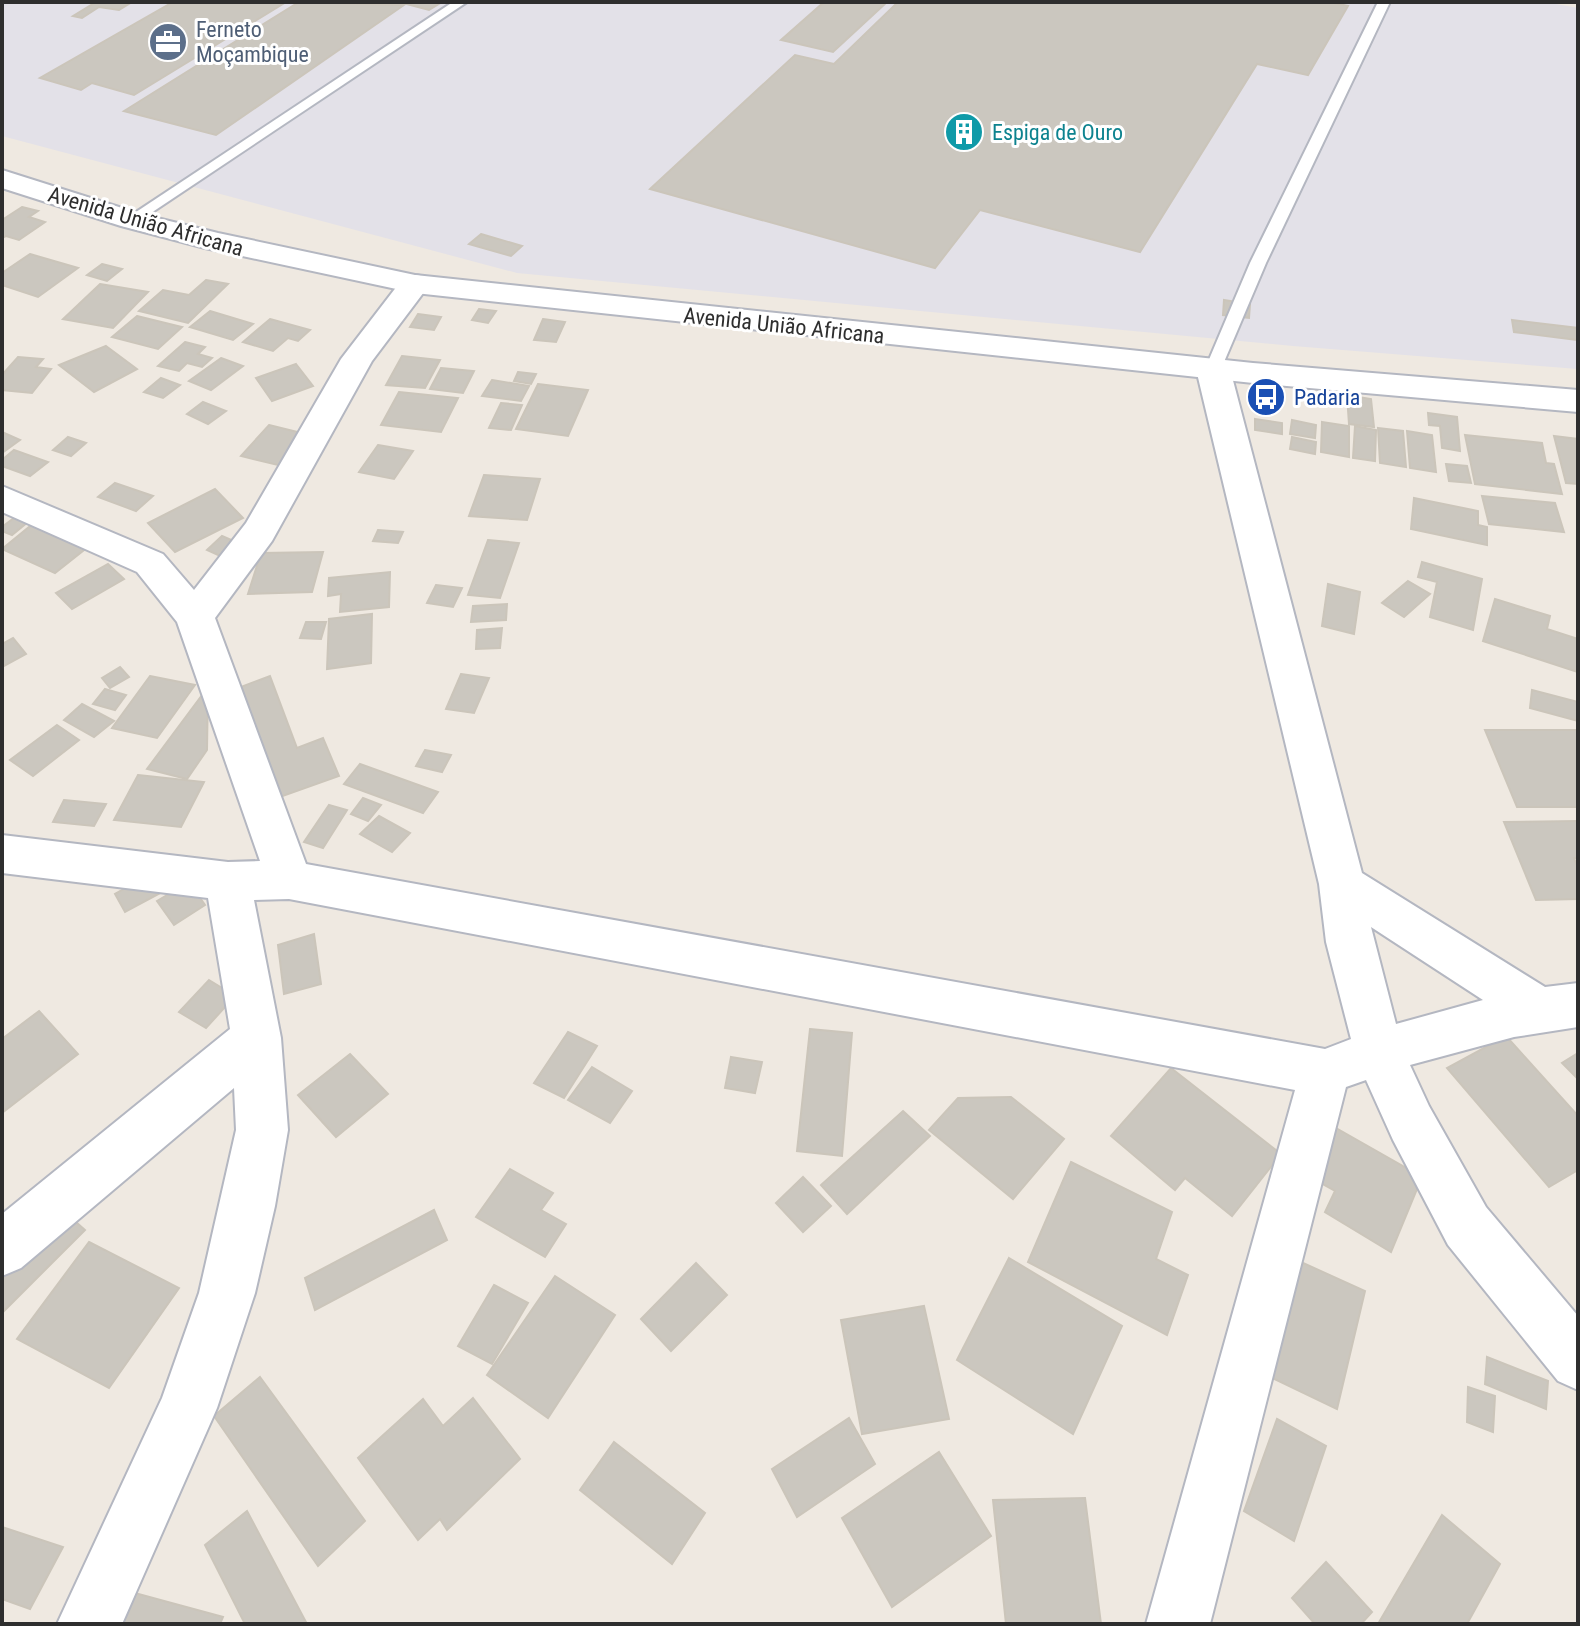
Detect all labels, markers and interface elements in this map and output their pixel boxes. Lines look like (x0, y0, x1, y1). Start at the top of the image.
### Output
place label: Ferneto Moçambique (196, 17, 309, 67)
office icon: Ferneto Moçambique (147, 21, 189, 63)
building icon: Espiga de Ouro (943, 111, 985, 153)
place label: Espiga de Ouro (992, 120, 1123, 145)
street label: Avenida União Africana (45, 182, 246, 261)
street label: Avenida União Africana (682, 303, 886, 348)
bus stop icon: Padaria (1245, 376, 1287, 418)
place label: Padaria (1294, 385, 1360, 410)

